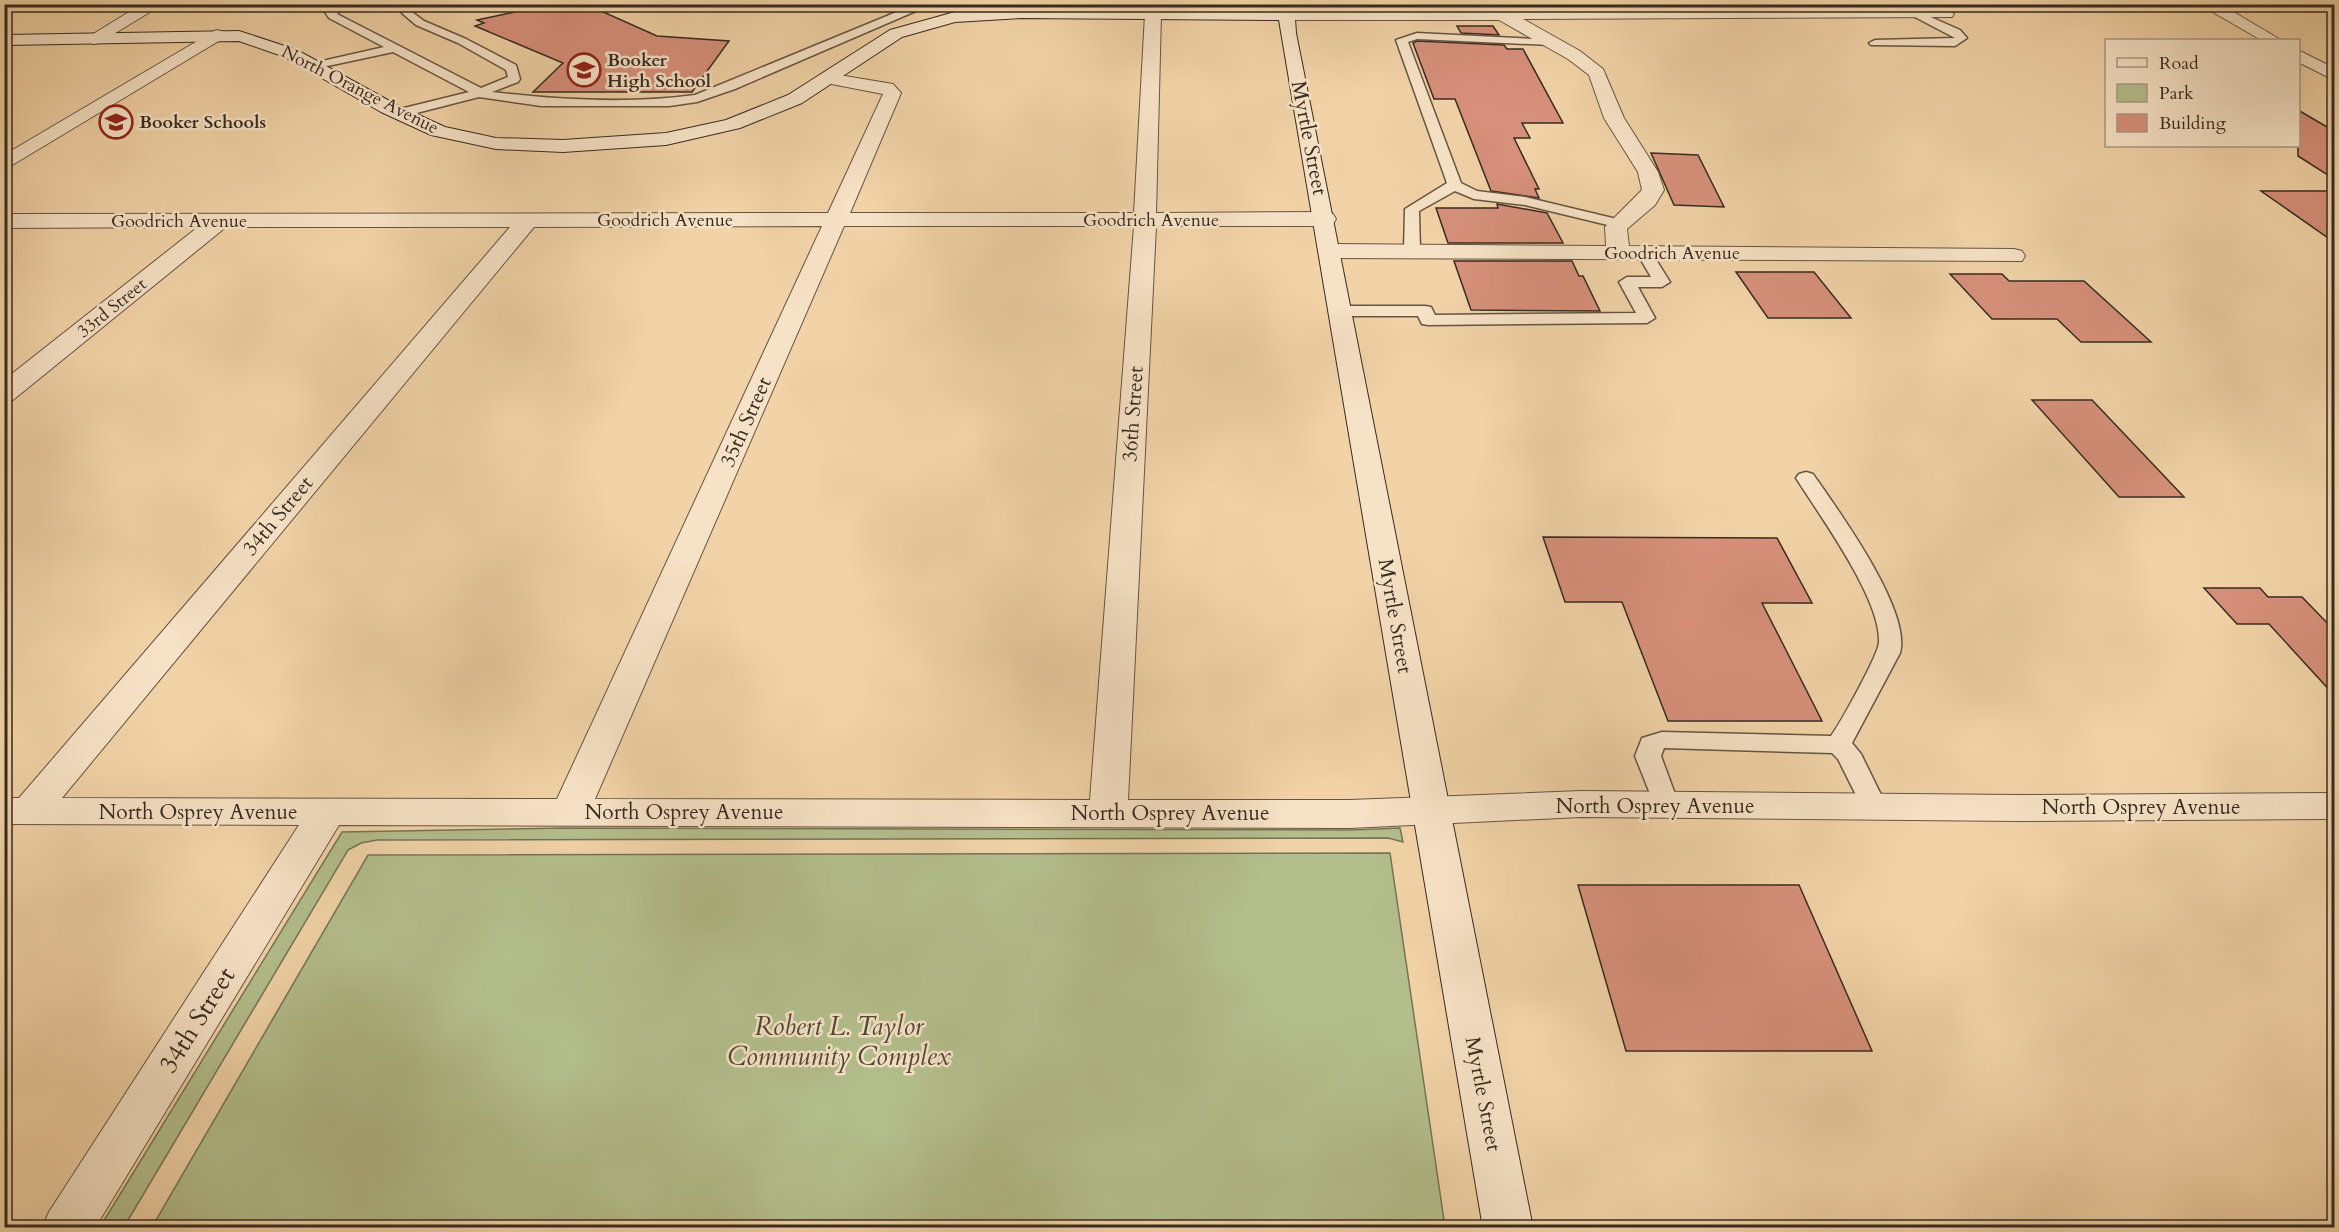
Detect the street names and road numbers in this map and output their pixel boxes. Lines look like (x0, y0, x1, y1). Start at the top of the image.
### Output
street label: North Orange Avenue (277, 39, 443, 141)
street label: Myrtle Street (1284, 78, 1334, 198)
street label: Goodrich Avenue (597, 208, 733, 233)
street label: Goodrich Avenue (1083, 208, 1219, 233)
street label: Goodrich Avenue (111, 209, 247, 234)
street label: Goodrich Avenue (1604, 241, 1740, 266)
street label: 33rd Street (72, 272, 152, 344)
street label: 36th Street (1115, 365, 1151, 463)
street label: 35th Street (713, 372, 779, 472)
street label: 34th Street (236, 470, 320, 562)
street label: Myrtle Street (1371, 556, 1419, 676)
street label: North Osprey Avenue (1555, 792, 1755, 821)
street label: North Osprey Avenue (2041, 793, 2241, 822)
street label: North Osprey Avenue (98, 798, 298, 827)
street label: North Osprey Avenue (584, 798, 784, 827)
street label: North Osprey Avenue (1070, 799, 1270, 828)
street label: 34th Street (151, 960, 243, 1080)
street label: Myrtle Street (1458, 1034, 1508, 1154)

